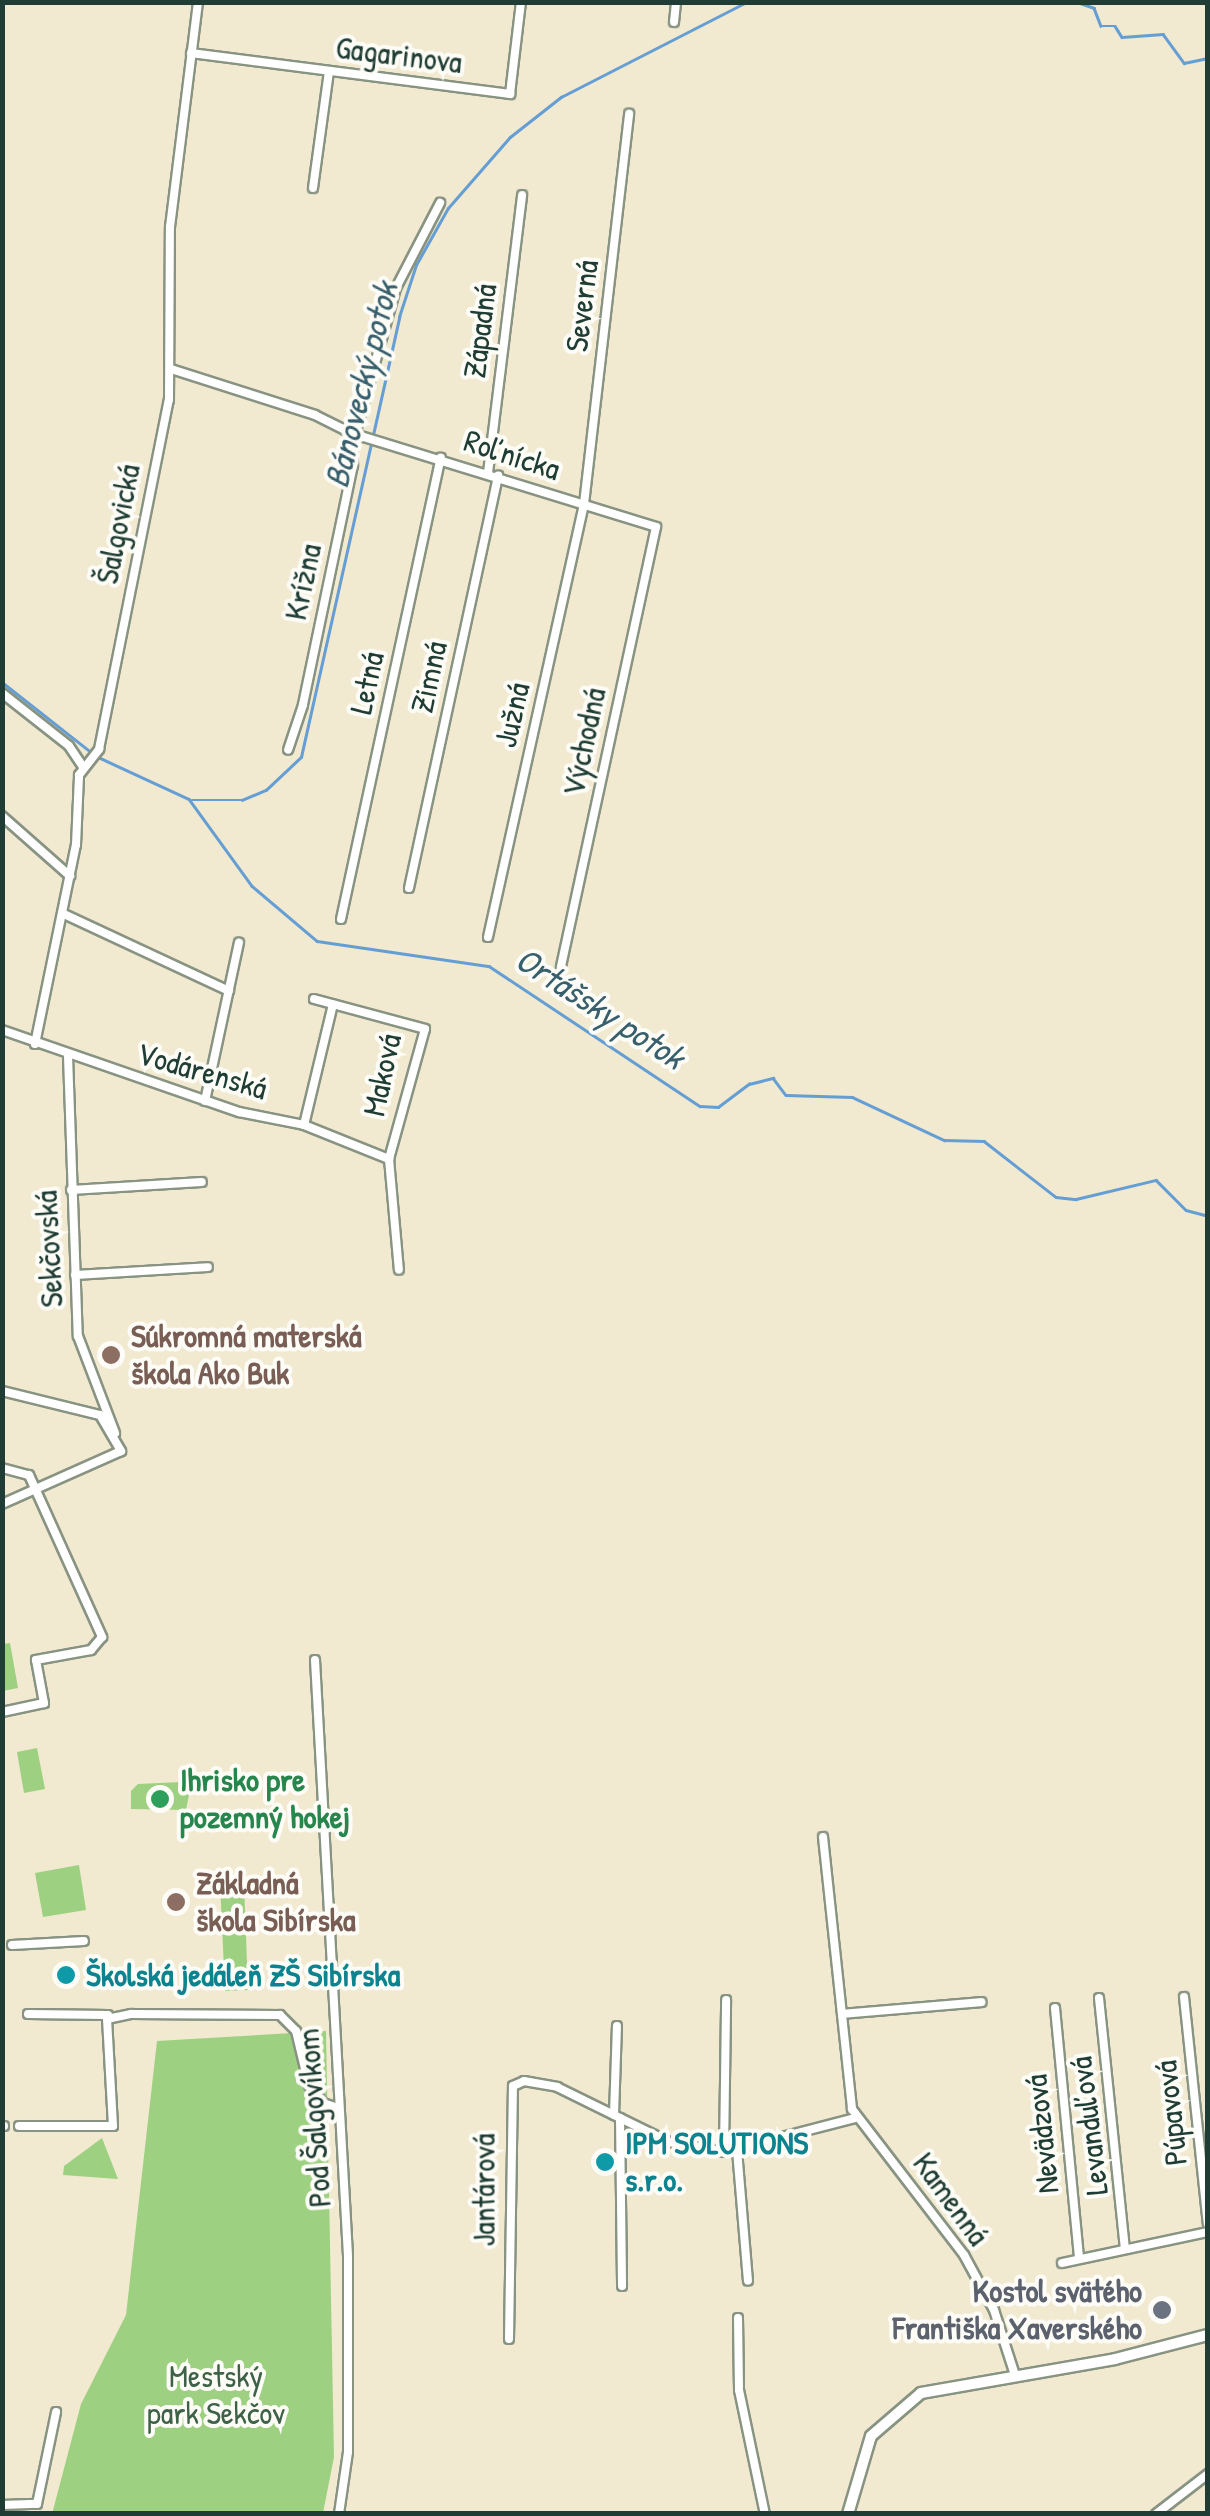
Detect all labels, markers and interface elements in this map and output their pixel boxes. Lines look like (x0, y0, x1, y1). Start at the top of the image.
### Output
street label: Gagarinova (334, 28, 464, 82)
street label: Severná (557, 258, 607, 354)
water label: Bánovecký potok (315, 278, 407, 492)
street label: Západná (455, 282, 505, 380)
street label: Roľnícka (459, 422, 565, 488)
street label: Šalgovická (88, 461, 148, 587)
street label: Krížna (276, 540, 330, 624)
street label: Zimná (403, 638, 455, 716)
street label: Letná (342, 648, 392, 718)
street label: Južná (486, 679, 538, 751)
street label: Východná (554, 684, 614, 800)
water label: Ortášsky potok (508, 938, 692, 1078)
street label: Maková (355, 1030, 409, 1120)
street label: Vodárenská (133, 1034, 271, 1108)
street label: Sekčovská (27, 1190, 71, 1308)
place label: Súkromná materská škola Ako Buk (131, 1318, 362, 1393)
marker: Súkromná materská škola Ako Buk (100, 1344, 122, 1366)
place label: Ihrisko pre pozemný hokej (180, 1762, 350, 1837)
marker: Ihrisko pre pozemný hokej (149, 1788, 171, 1810)
place label: Základná škola Sibírska (196, 1865, 356, 1940)
marker: Základná škola Sibírska (165, 1891, 187, 1913)
place label: Školská jedáleň ZŠ Sibírska (86, 1956, 400, 1994)
marker: Školská jedáleň ZŠ Sibírska (55, 1964, 77, 1986)
street label: Pod Šalgovíkom (289, 2027, 339, 2209)
street label: Levanduľová (1061, 2055, 1117, 2197)
street label: Púpavová (1146, 2059, 1196, 2167)
street label: Nevädzová (1017, 2073, 1067, 2195)
place label: IPM SOLUTIONS s.r.o. (625, 2125, 808, 2200)
street label: Jantárová (465, 2134, 503, 2246)
street label: Kamenná (905, 2145, 997, 2253)
marker: IPM SOLUTIONS s.r.o. (594, 2151, 616, 2173)
place label: Kostol svätého Františka Xaverského (893, 2273, 1142, 2348)
marker: Kostol svätého Františka Xaverského (1151, 2299, 1173, 2321)
park label: Mestský park Sekčov (147, 2358, 285, 2433)

